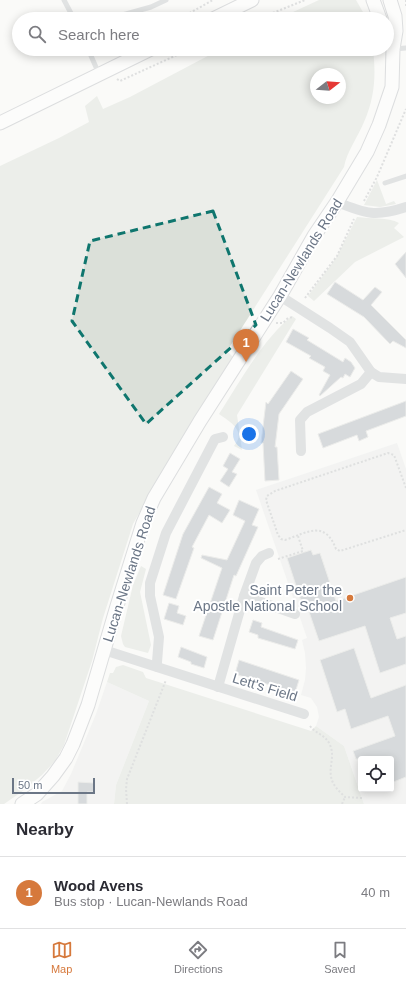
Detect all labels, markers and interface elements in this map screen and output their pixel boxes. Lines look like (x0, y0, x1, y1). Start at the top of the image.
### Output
search box (12, 12, 394, 56)
icon: search (26, 23, 48, 45)
text: Search here (58, 26, 140, 43)
north arrow (310, 68, 346, 104)
street label: Lucan-Newlands Road (257, 196, 345, 324)
pin: 1 (233, 329, 259, 362)
your location (239, 424, 259, 444)
street label: Lucan-Newlands Road (100, 504, 158, 644)
place label: Saint Peter the Apostle National School (193, 582, 342, 614)
marker: Saint Peter the Apostle National School (345, 593, 355, 603)
street label: Lett's Field (230, 670, 300, 704)
map controls (358, 756, 394, 792)
button: locate (358, 756, 394, 792)
scale bar (12, 776, 95, 795)
text: 50 m (18, 779, 42, 791)
text: Nearby (16, 820, 74, 839)
text: Wood Avens (54, 877, 143, 894)
text: 1 (25, 885, 33, 900)
text: 40 m (361, 885, 390, 900)
text: Bus stop · Lucan-Newlands Road (54, 894, 248, 909)
tab: Map (51, 939, 73, 975)
tab: Directions (174, 939, 223, 975)
tab: Saved (324, 939, 355, 975)

